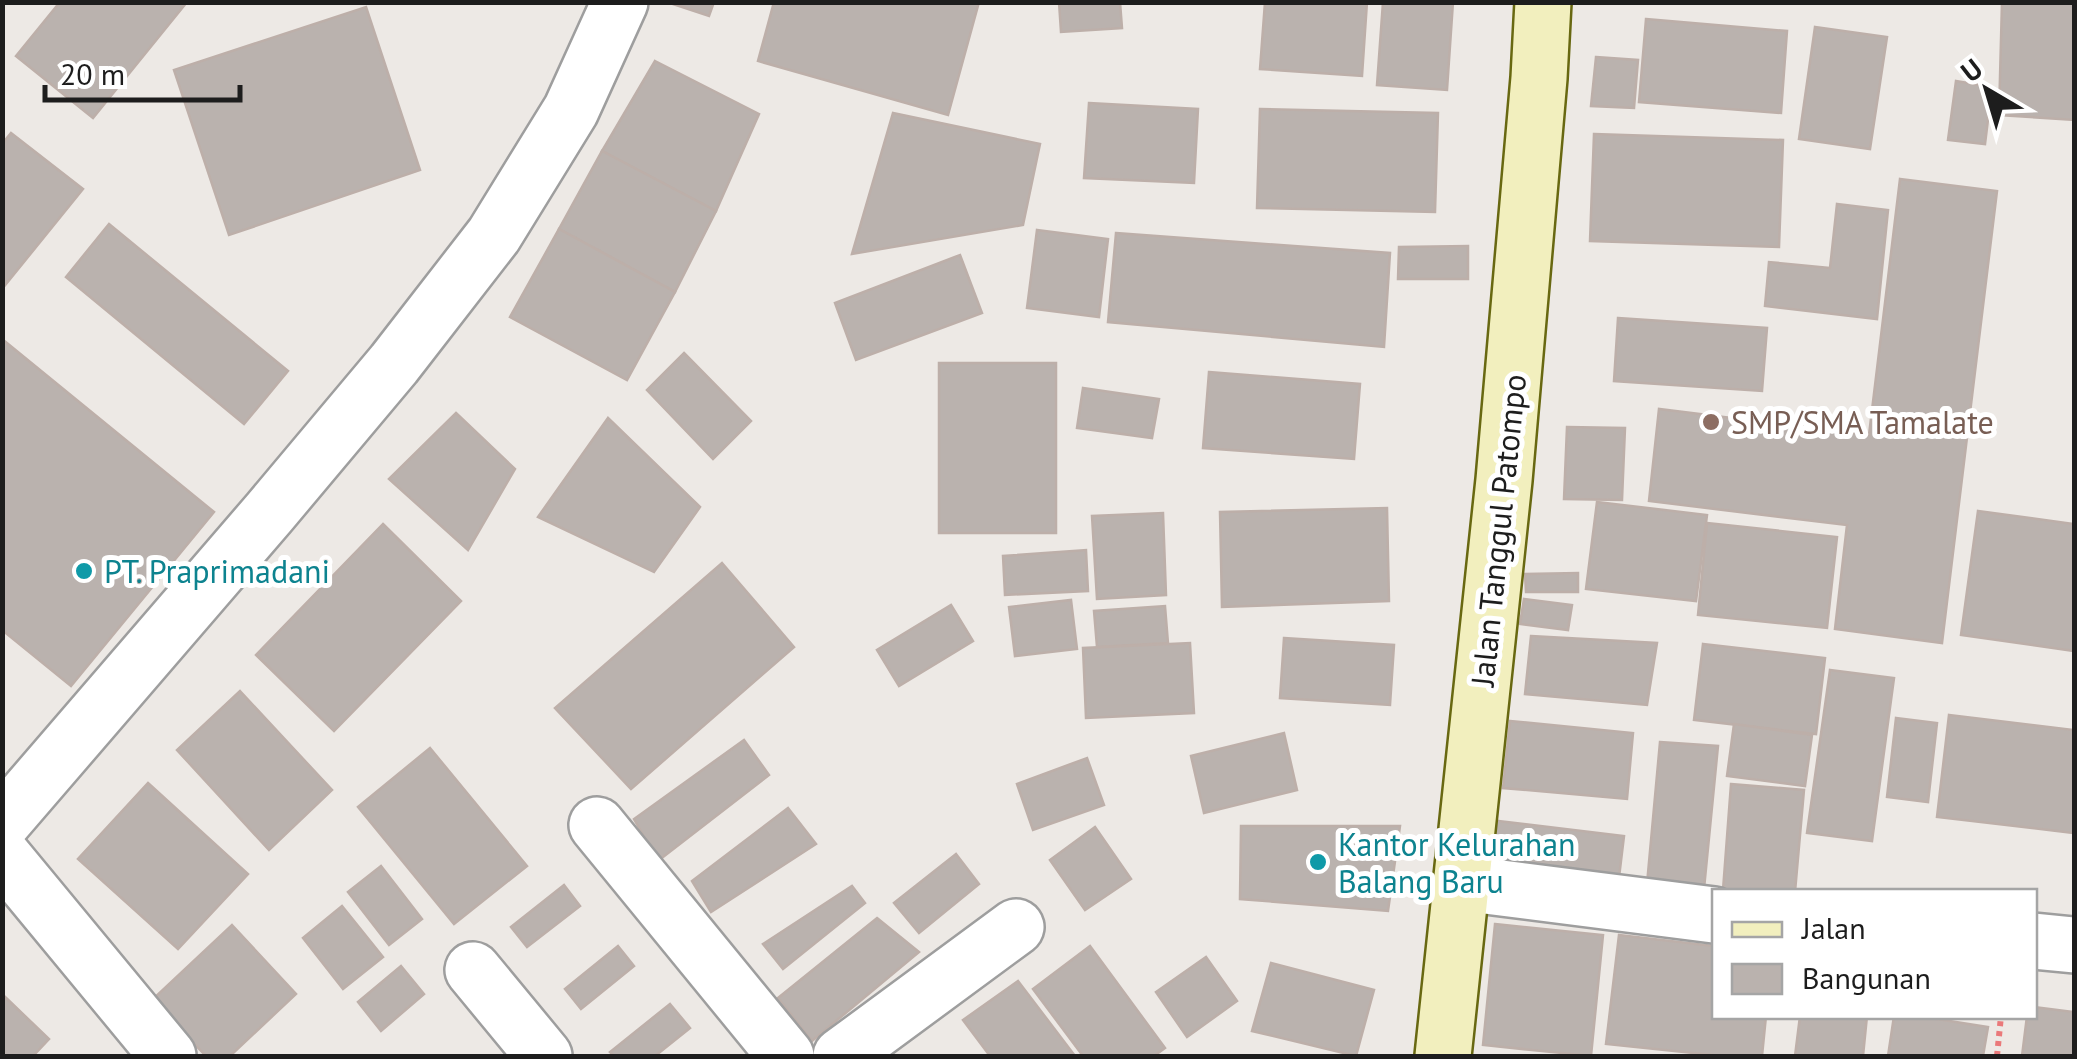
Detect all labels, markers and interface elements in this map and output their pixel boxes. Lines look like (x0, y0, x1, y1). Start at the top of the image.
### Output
scale bar (45, 40, 240, 102)
north arrow (1937, 40, 2037, 140)
text: U (1953, 50, 1990, 90)
text: 20 m (60, 54, 125, 93)
street label: Jalan Tanggul Patompo (1461, 372, 1535, 690)
place label: SMP/SMA Tamalate (1731, 401, 1994, 443)
marker: SMP/SMA Tamalate (1700, 411, 1722, 433)
place label: PT. Praprimadani (104, 550, 330, 592)
marker: PT. Praprimadani (73, 560, 95, 582)
place label: Kantor Kelurahan Balang Baru (1338, 823, 1576, 902)
marker: Kantor Kelurahan Balang Baru (1307, 851, 1329, 873)
legend (1712, 889, 2037, 1019)
text: Jalan (1800, 908, 1866, 947)
text: Bangunan (1802, 958, 1931, 997)

